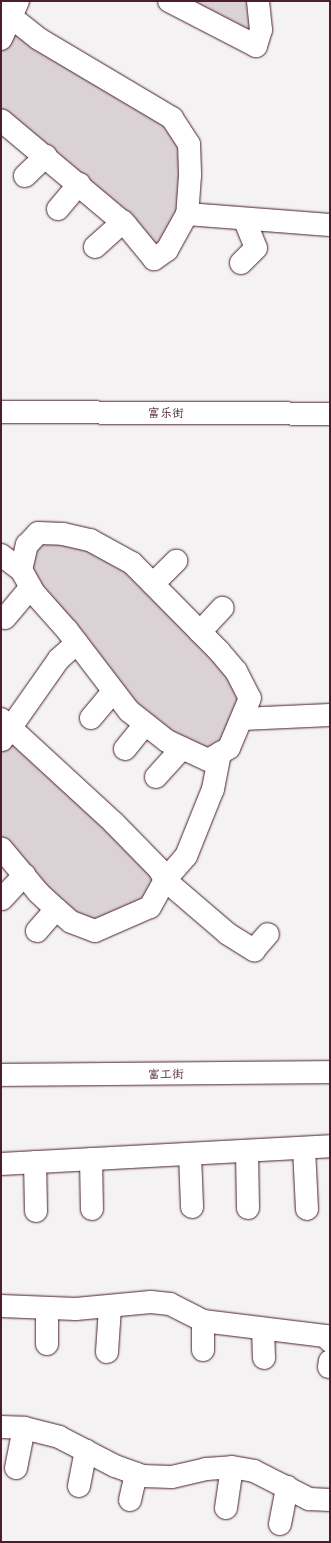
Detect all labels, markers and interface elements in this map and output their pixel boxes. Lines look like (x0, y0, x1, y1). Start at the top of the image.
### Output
street label: 富乐街 (148, 406, 184, 420)
street label: 富工街 (148, 1066, 184, 1082)

